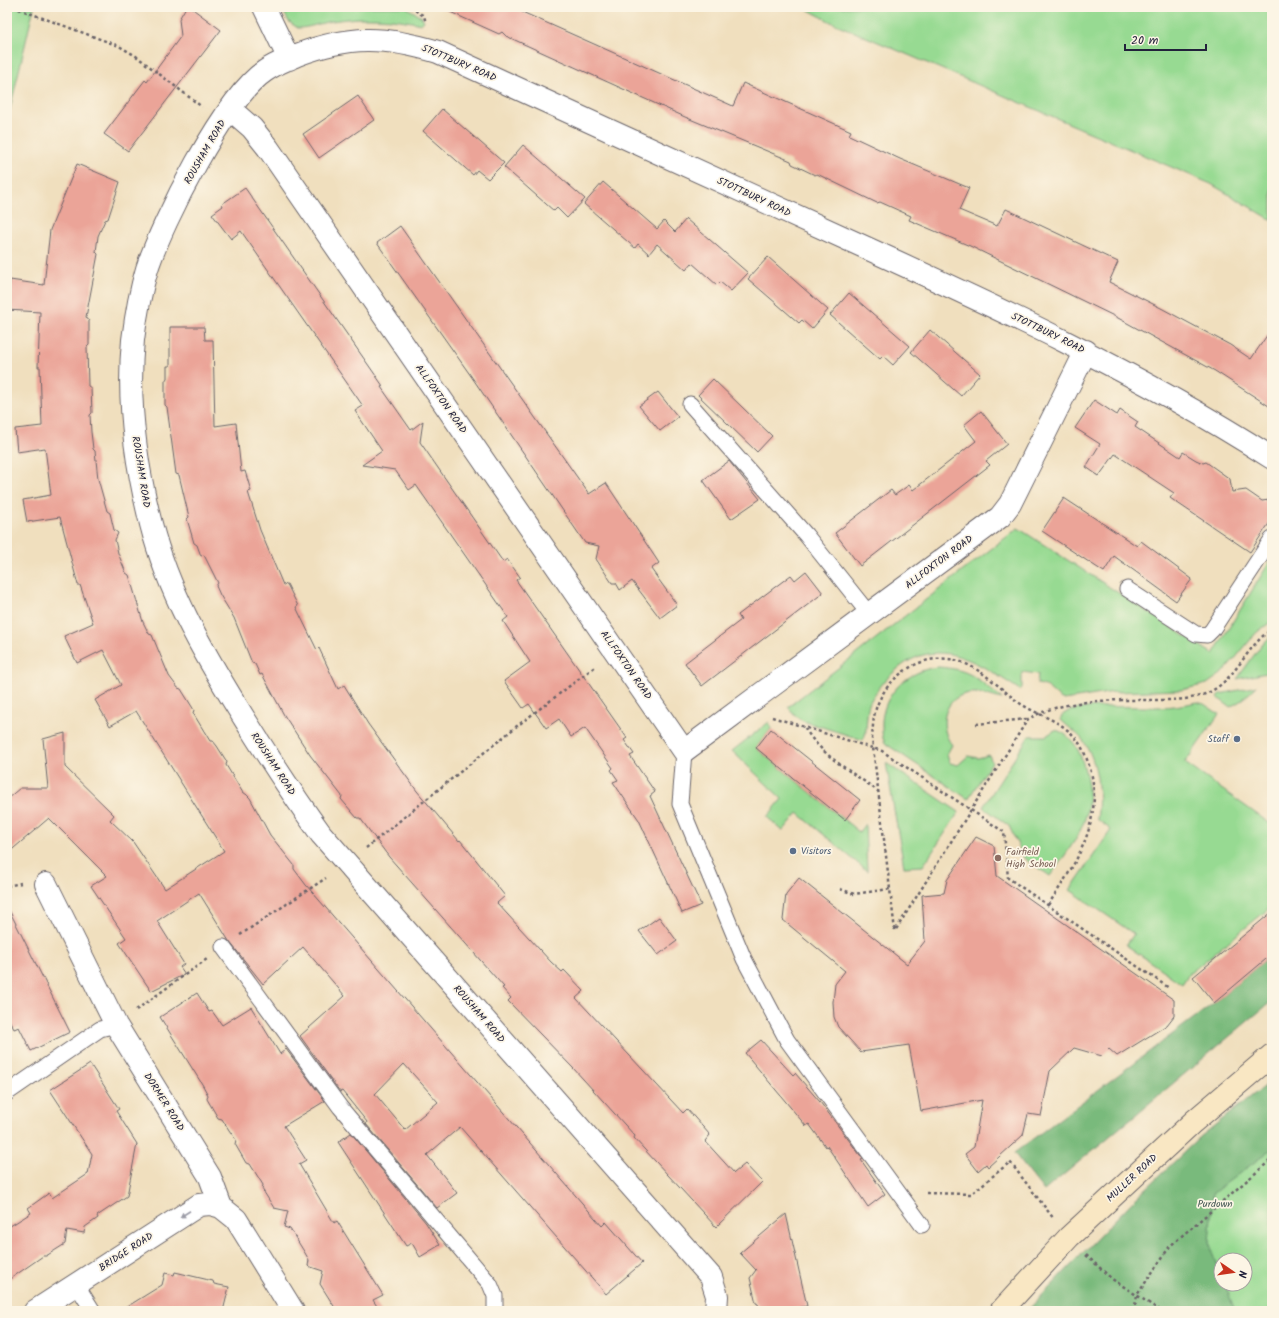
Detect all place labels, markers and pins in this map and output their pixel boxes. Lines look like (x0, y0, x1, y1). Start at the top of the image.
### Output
place label: Staff (1208, 731, 1230, 747)
marker: Staff (1232, 734, 1242, 744)
place label: Visitors (801, 843, 832, 859)
place label: Fairfield High School (1006, 844, 1056, 872)
marker: Visitors (788, 846, 798, 856)
marker: Fairfield High School (993, 853, 1003, 863)

